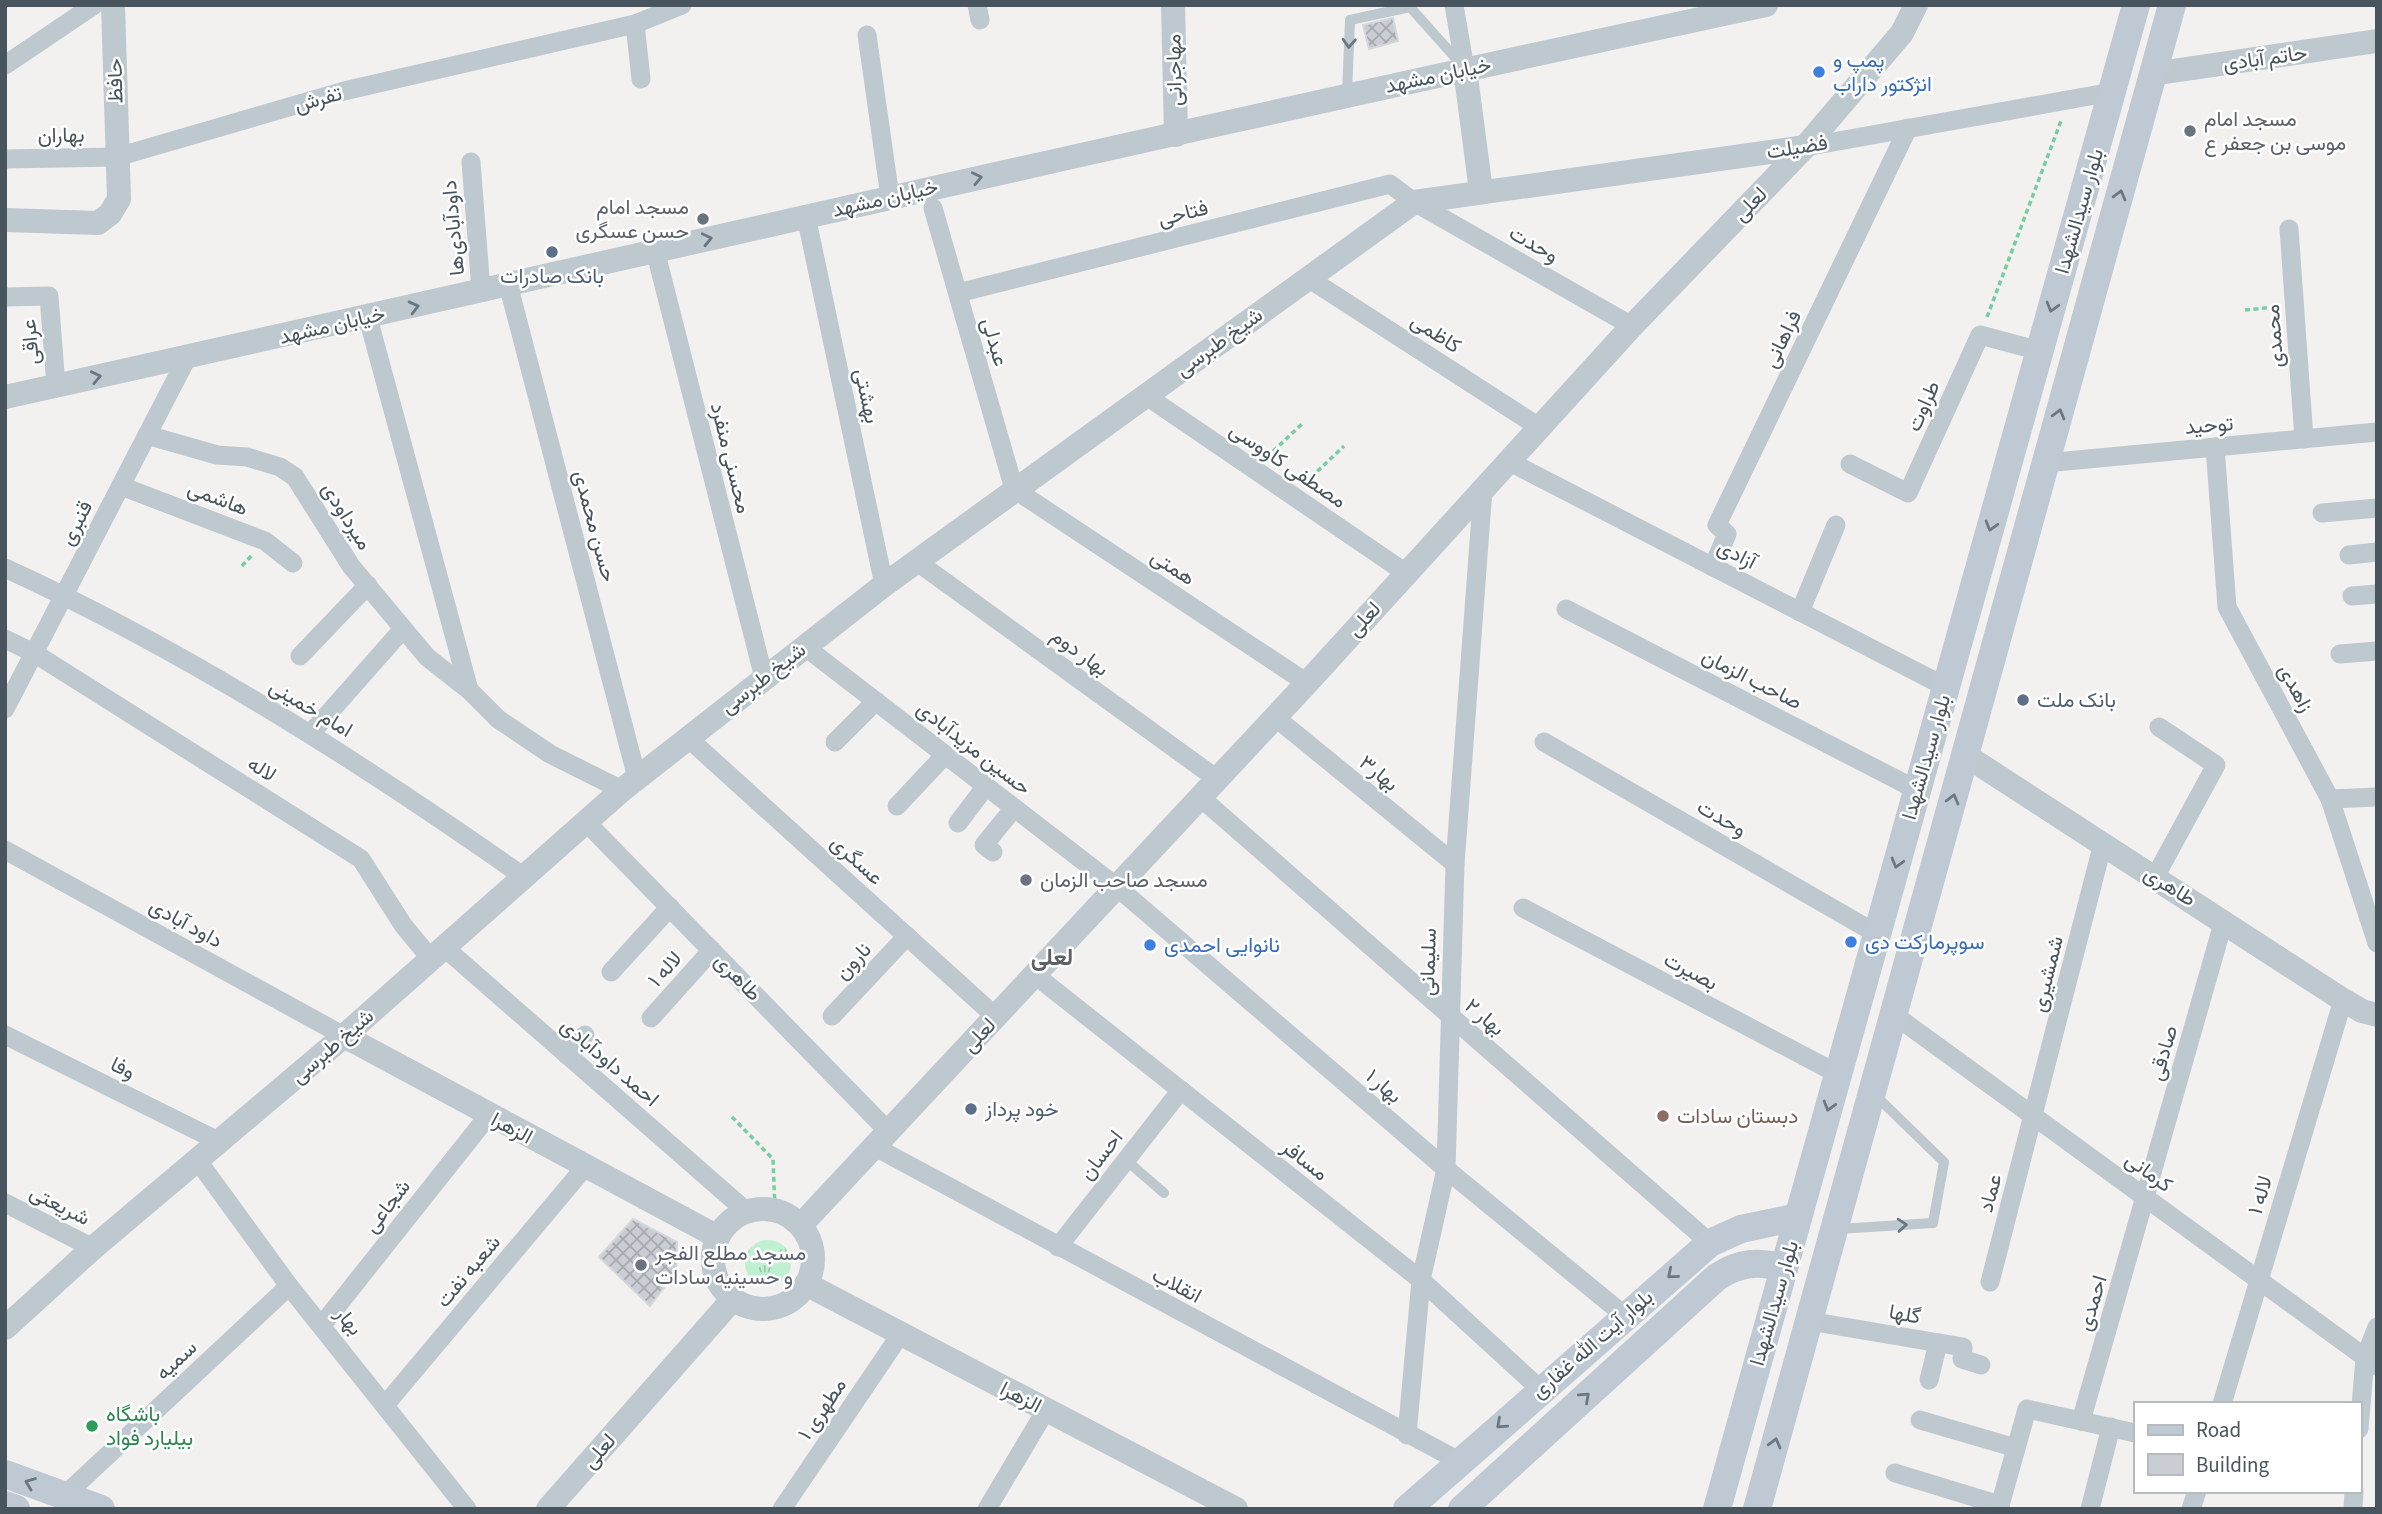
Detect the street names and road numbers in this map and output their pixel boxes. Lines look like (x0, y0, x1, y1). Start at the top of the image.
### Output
street label: مهاجرانی (1158, 34, 1190, 106)
street label: حاتم آبادی (2221, 37, 2309, 79)
street label: خیابان مشهد (1382, 49, 1494, 101)
street label: حافظ (100, 58, 130, 104)
street label: تفرش (291, 78, 345, 120)
street label: بهاران (37, 120, 85, 150)
street label: فضیلت (1764, 127, 1830, 167)
street label: بلوار سیدالشهدا (2047, 145, 2111, 277)
street label: خیابان مشهد (829, 171, 941, 225)
street label: داودآبادی‌ها (434, 179, 472, 277)
street label: لعلی (1726, 180, 1774, 228)
street label: فتاحی (1155, 192, 1211, 234)
street label: وحدت (1504, 218, 1564, 270)
street label: خیابان مشهد (276, 298, 388, 352)
street label: شیخ طبرسی (1169, 300, 1269, 384)
street label: محمدی (2257, 303, 2291, 369)
street label: فراهانی (1755, 305, 1809, 373)
street label: کاظمی (1405, 306, 1467, 360)
street label: عبدلی (974, 314, 1016, 370)
street label: عراقی (13, 318, 47, 366)
street label: بهشتی (847, 366, 887, 426)
street label: طراوت (1899, 376, 1947, 436)
street label: محسنی منفرد (703, 399, 759, 517)
street label: توحید (2183, 408, 2235, 442)
street label: مصطفی کاووسی (1223, 415, 1353, 515)
street label: حسن محمدی (566, 467, 624, 585)
street label: هاشمی (183, 473, 253, 523)
street label: میرداودی (314, 476, 380, 556)
street label: قنبری (52, 495, 100, 551)
street label: آزادی (1712, 531, 1764, 577)
street label: همتی (1145, 541, 1201, 593)
street label: لعلی (1340, 595, 1388, 643)
street label: بهار دوم (1045, 621, 1115, 683)
street label: شیخ طبرسی (714, 635, 812, 721)
street label: صاحب الزمان (1697, 641, 1807, 717)
street label: زاهدی (2271, 658, 2321, 718)
street label: امام خمینی (264, 671, 358, 745)
street label: بلوار سیدالشهدا (1894, 691, 1958, 823)
street label: حسین مزیدآبادی (910, 694, 1038, 802)
street label: بهار۳ (1353, 748, 1405, 798)
street label: لاله (242, 749, 282, 789)
street label: وحدت (1692, 792, 1752, 844)
street label: عسگری (824, 828, 890, 892)
street label: طاهری (2138, 858, 2202, 914)
street label: داود آبادی (144, 891, 228, 955)
street label: سلیمانی (1412, 927, 1444, 997)
street label: شمشیری (2023, 933, 2071, 1015)
street label: نارون (828, 935, 878, 987)
street label: لاله ۱ (641, 944, 689, 994)
street label: بصیرت (1659, 944, 1723, 998)
street label: طاهری (708, 946, 768, 1008)
street label: بهار ۲ (1458, 991, 1512, 1043)
street label: شیخ طبرسی (284, 1001, 380, 1091)
street label: احمد داودآبادی (554, 1011, 666, 1113)
street label: لعلی (955, 1011, 1003, 1059)
street label: صادقی (2141, 1022, 2185, 1084)
street label: وفا (105, 1049, 141, 1087)
street label: بهار ۱ (1359, 1062, 1409, 1110)
street label: الزهرا (486, 1105, 538, 1151)
street label: احسان (1072, 1124, 1130, 1186)
street label: مسافر (1274, 1132, 1335, 1188)
street label: کرمانی (2119, 1145, 2179, 1199)
street label: عماد (1971, 1171, 2009, 1215)
street label: لاله ۱ (2240, 1172, 2280, 1218)
street label: شجاعی (356, 1173, 418, 1239)
street label: شریعتی (25, 1177, 95, 1233)
street label: شعبه نفت (429, 1228, 507, 1314)
street label: بلوار سیدالشهدا (1742, 1237, 1806, 1369)
street label: انقلاب (1147, 1259, 1207, 1311)
street label: احمدی (2069, 1271, 2115, 1335)
street label: بلوار آیت الله غفاری (1524, 1282, 1660, 1406)
street label: گلها (1887, 1296, 1923, 1332)
street label: بهار (327, 1299, 370, 1342)
street label: سمیه (149, 1333, 203, 1387)
street label: مطهری ۱ (790, 1372, 854, 1446)
street label: الزهرا (995, 1374, 1047, 1420)
street label: لعلی (575, 1427, 623, 1475)

